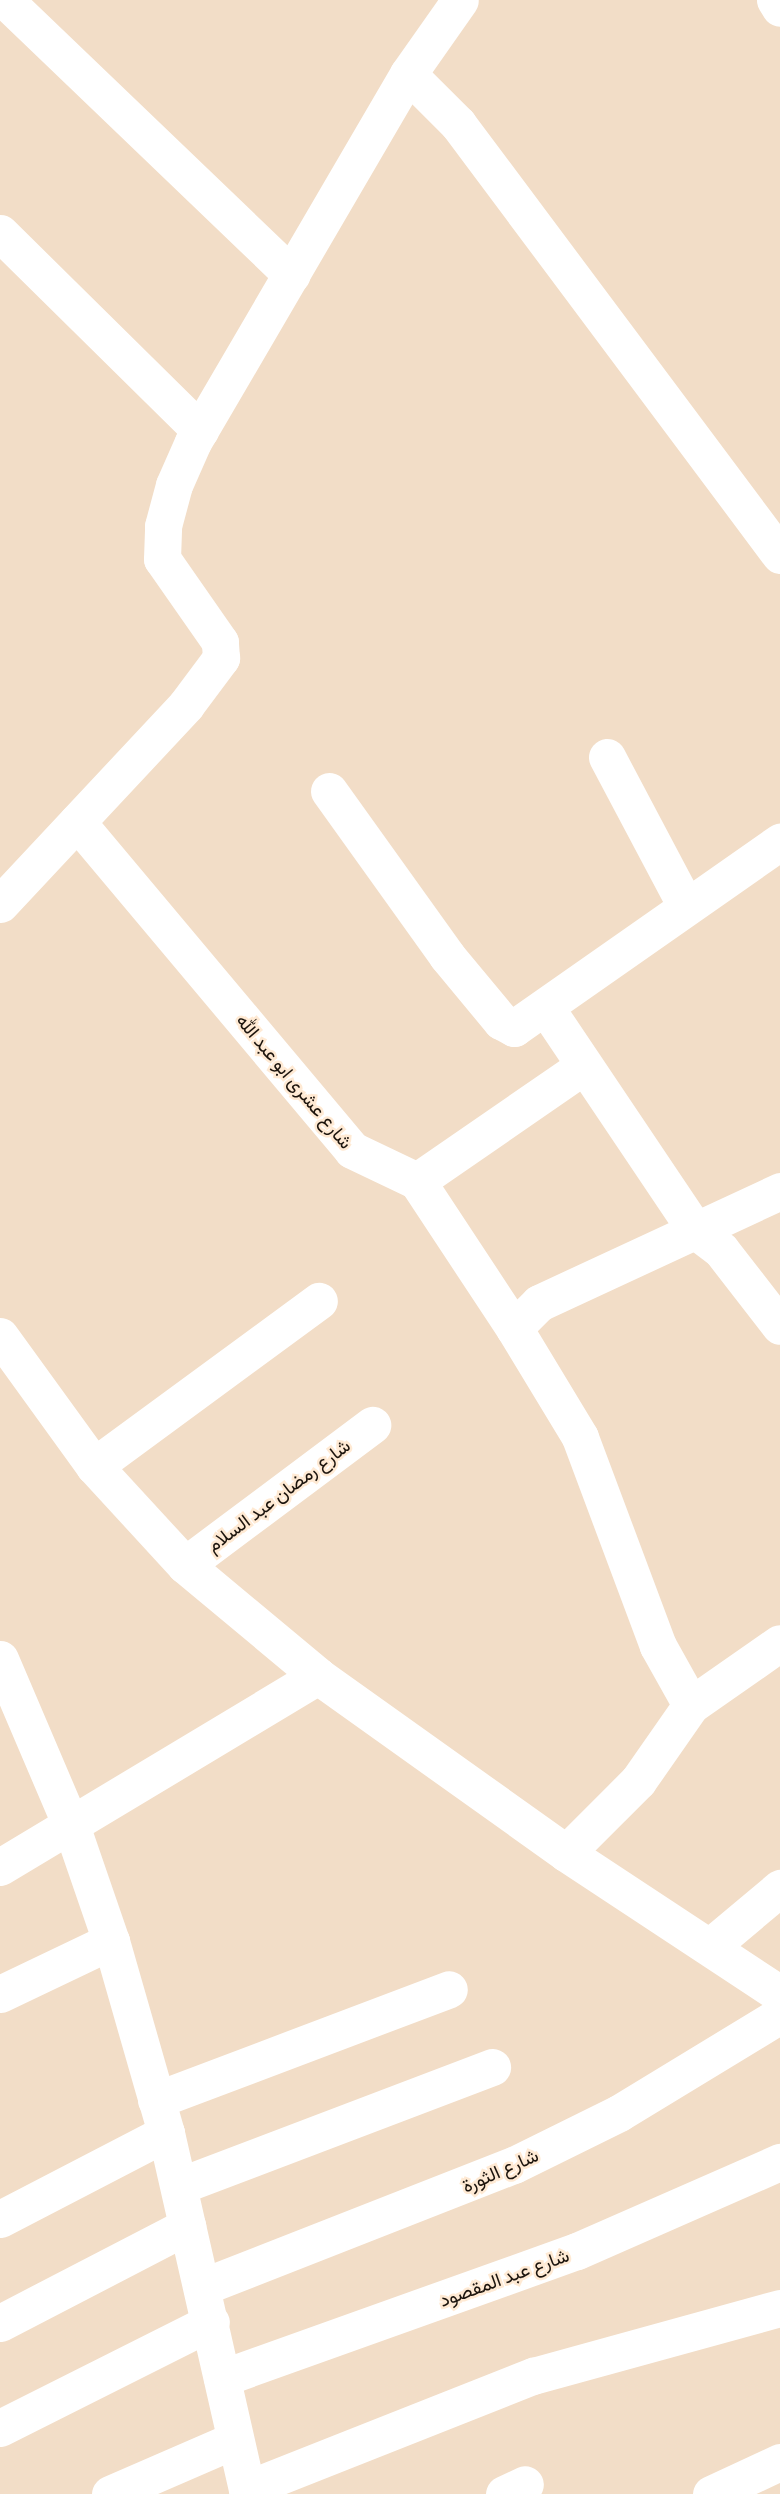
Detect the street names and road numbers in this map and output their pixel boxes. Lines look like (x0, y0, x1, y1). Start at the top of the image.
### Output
street label: شارع عشرى ابو عبد الله (232, 1009, 358, 1153)
street label: شارع رمضان عبد السلام (202, 1433, 354, 1557)
street label: شارع الثورة (458, 2143, 542, 2197)
street label: شارع عبد المقصود (436, 2243, 572, 2311)

